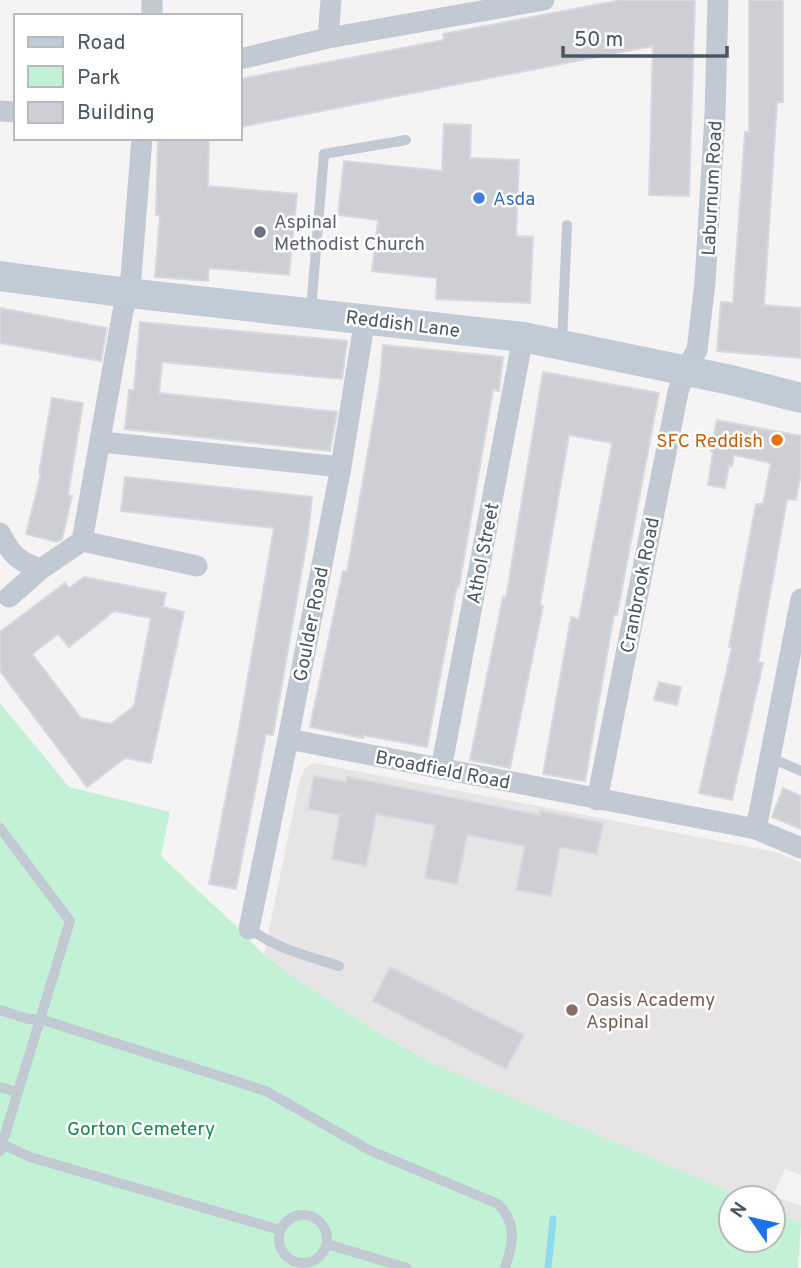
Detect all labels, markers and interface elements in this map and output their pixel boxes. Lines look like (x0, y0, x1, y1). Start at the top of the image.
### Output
legend (14, 14, 242, 140)
scale bar (563, 14, 728, 58)
text: 50 m (574, 27, 623, 54)
text: Road (77, 30, 126, 57)
text: Park (77, 65, 120, 92)
text: Building (77, 100, 155, 127)
street label: Laburnum Road (697, 120, 729, 256)
place label: Asda (493, 188, 535, 212)
marker: Asda (471, 190, 487, 206)
place label: Aspinal Methodist Church (274, 211, 425, 257)
marker: Aspinal Methodist Church (252, 224, 268, 240)
street label: Reddish Lane (344, 306, 461, 344)
place label: SFC Reddish (656, 430, 763, 454)
marker: SFC Reddish (769, 432, 785, 448)
street label: Athol Street (462, 501, 506, 606)
street label: Cranbrook Road (616, 515, 666, 655)
street label: Goulder Road (289, 565, 335, 684)
street label: Broadfield Road (373, 746, 512, 796)
place label: Oasis Academy Aspinal (586, 989, 715, 1035)
marker: Oasis Academy Aspinal (564, 1002, 580, 1018)
park label: Gorton Cemetery (67, 1118, 215, 1142)
north arrow (717, 1184, 787, 1254)
text: N (726, 1198, 753, 1223)

